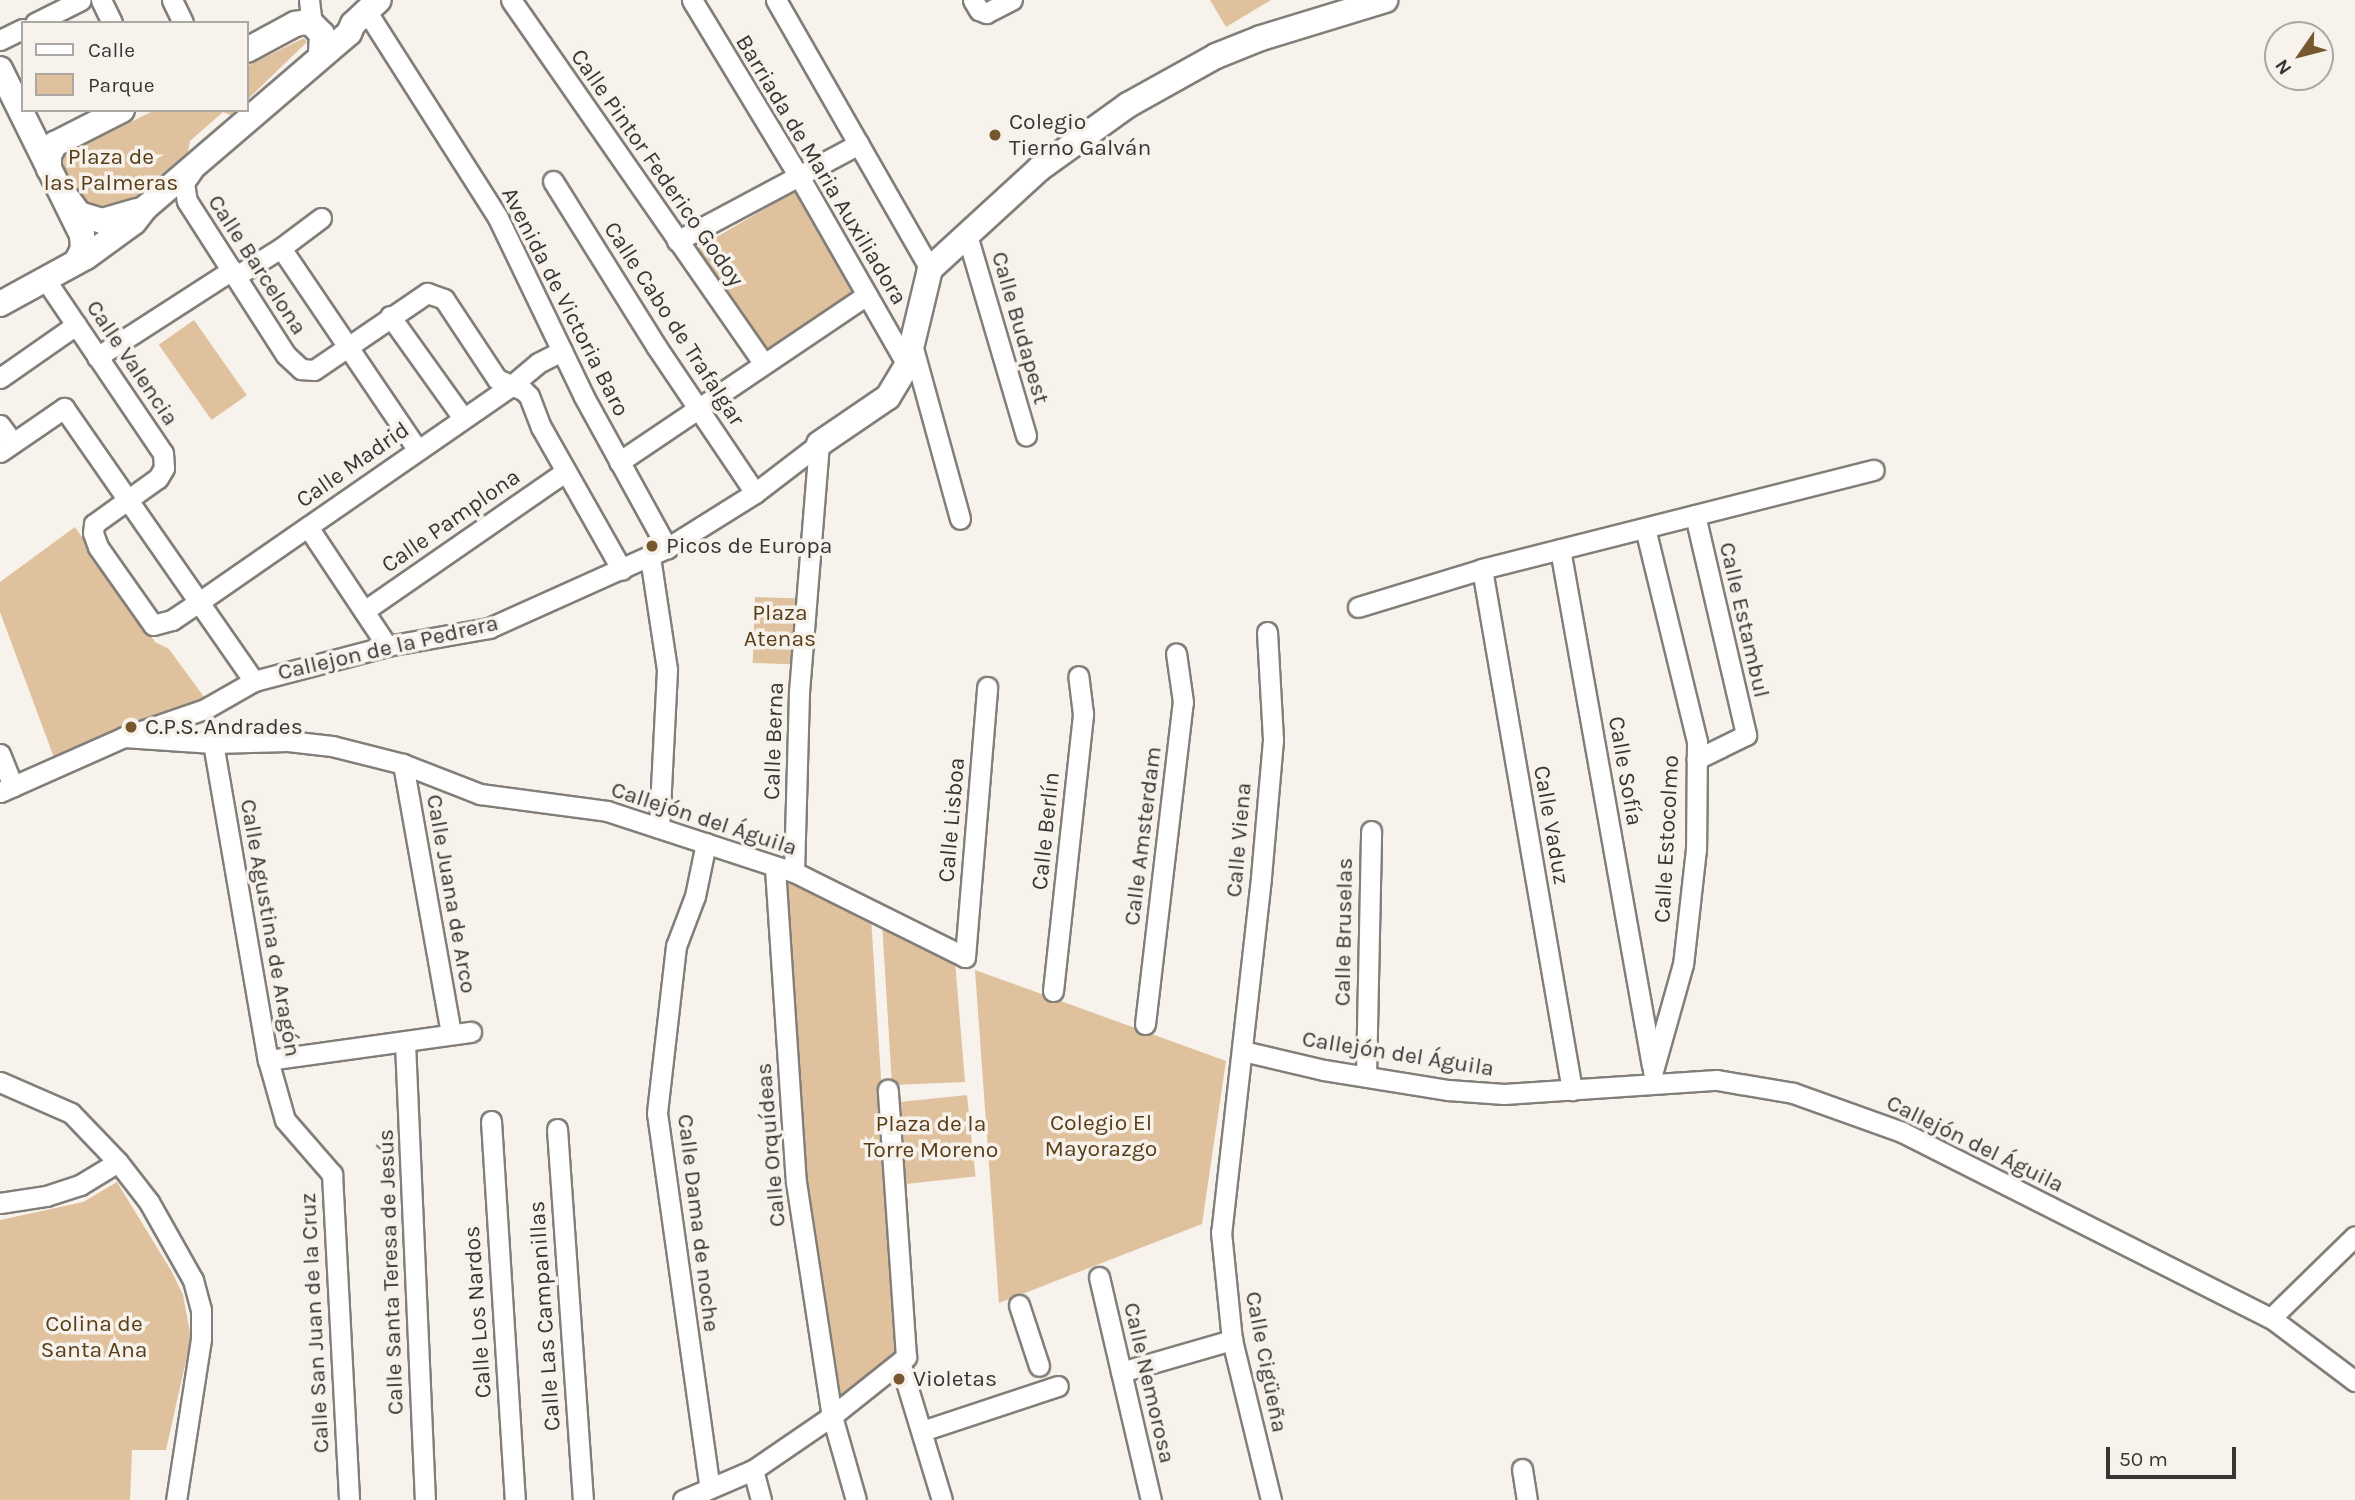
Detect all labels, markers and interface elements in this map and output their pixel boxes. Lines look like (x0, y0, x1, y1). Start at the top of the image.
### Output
legend (21, 21, 248, 112)
north arrow (2264, 21, 2334, 91)
street label: Barriada de Maria Auxiliadora (729, 30, 913, 310)
text: Calle (88, 38, 135, 62)
street label: Calle Pintor Federico Godoy (564, 44, 750, 292)
text: N (2271, 55, 2296, 79)
text: Parque (88, 73, 155, 97)
place label: Colegio Tierno Galván (1009, 108, 1151, 162)
marker: Colegio Tierno Galván (987, 127, 1003, 143)
park label: Plaza de las Palmeras (44, 143, 178, 197)
street label: Avenida de Victoria Baro (495, 183, 635, 421)
street label: Calle Barcelona (201, 190, 313, 340)
street label: Calle Cabo de Trafalgar (598, 217, 750, 431)
street label: Calle Budapest (985, 249, 1055, 407)
street label: Calle Valencia (80, 295, 184, 431)
street label: Calle Madrid (291, 416, 415, 514)
street label: Calle Pamplona (376, 463, 526, 579)
place label: Picos de Europa (666, 532, 832, 560)
marker: Picos de Europa (644, 538, 660, 554)
street label: Calle Estambul (1713, 540, 1775, 700)
park label: Plaza Atenas (744, 599, 816, 653)
street label: Callejon de la Pedrera (275, 609, 501, 687)
street label: Calle Berna (758, 682, 790, 800)
place label: C.P.S. Andrades (145, 713, 303, 741)
street label: Calle Sofía (1602, 714, 1648, 828)
marker: C.P.S. Andrades (123, 719, 139, 735)
street label: Calle Amsterdam (1118, 745, 1168, 927)
street label: Calle Estocolmo (1649, 754, 1685, 924)
street label: Calle Lisboa (933, 756, 971, 884)
street label: Calle Vaduz (1527, 763, 1575, 887)
street label: Calle Berlín (1026, 771, 1066, 891)
street label: Callejón del Águila (607, 776, 801, 862)
street label: Calle Viena (1220, 781, 1258, 899)
street label: Calle Juana de Arco (420, 792, 482, 996)
street label: Calle Agustina de Aragón (234, 797, 306, 1059)
street label: Calle Bruselas (1329, 858, 1359, 1006)
street label: Callejón del Águila (1300, 1025, 1496, 1083)
street label: Calle Orquídeas (750, 1062, 792, 1228)
street label: Callejón del Águila (1882, 1089, 2068, 1199)
park label: Colegio El Mayorazgo (1045, 1109, 1157, 1163)
park label: Plaza de la Torre Moreno (864, 1110, 998, 1164)
street label: Calle Dama de noche (671, 1112, 725, 1334)
street label: Calle Santa Teresa de Jesús (372, 1129, 410, 1415)
street label: Calle San Juan de la Cruz (294, 1192, 336, 1454)
street label: Calle Las Campanillas (523, 1200, 567, 1432)
street label: Calle Los Nardos (458, 1225, 498, 1399)
street label: Calle Cigüeña (1239, 1289, 1293, 1435)
street label: Calle Nemorosa (1117, 1300, 1181, 1466)
park label: Colina de Santa Ana (41, 1310, 147, 1364)
place label: Violetas (913, 1365, 997, 1393)
marker: Violetas (891, 1371, 907, 1387)
scale bar (2110, 1434, 2240, 1478)
text: 50 m (2119, 1447, 2168, 1471)

